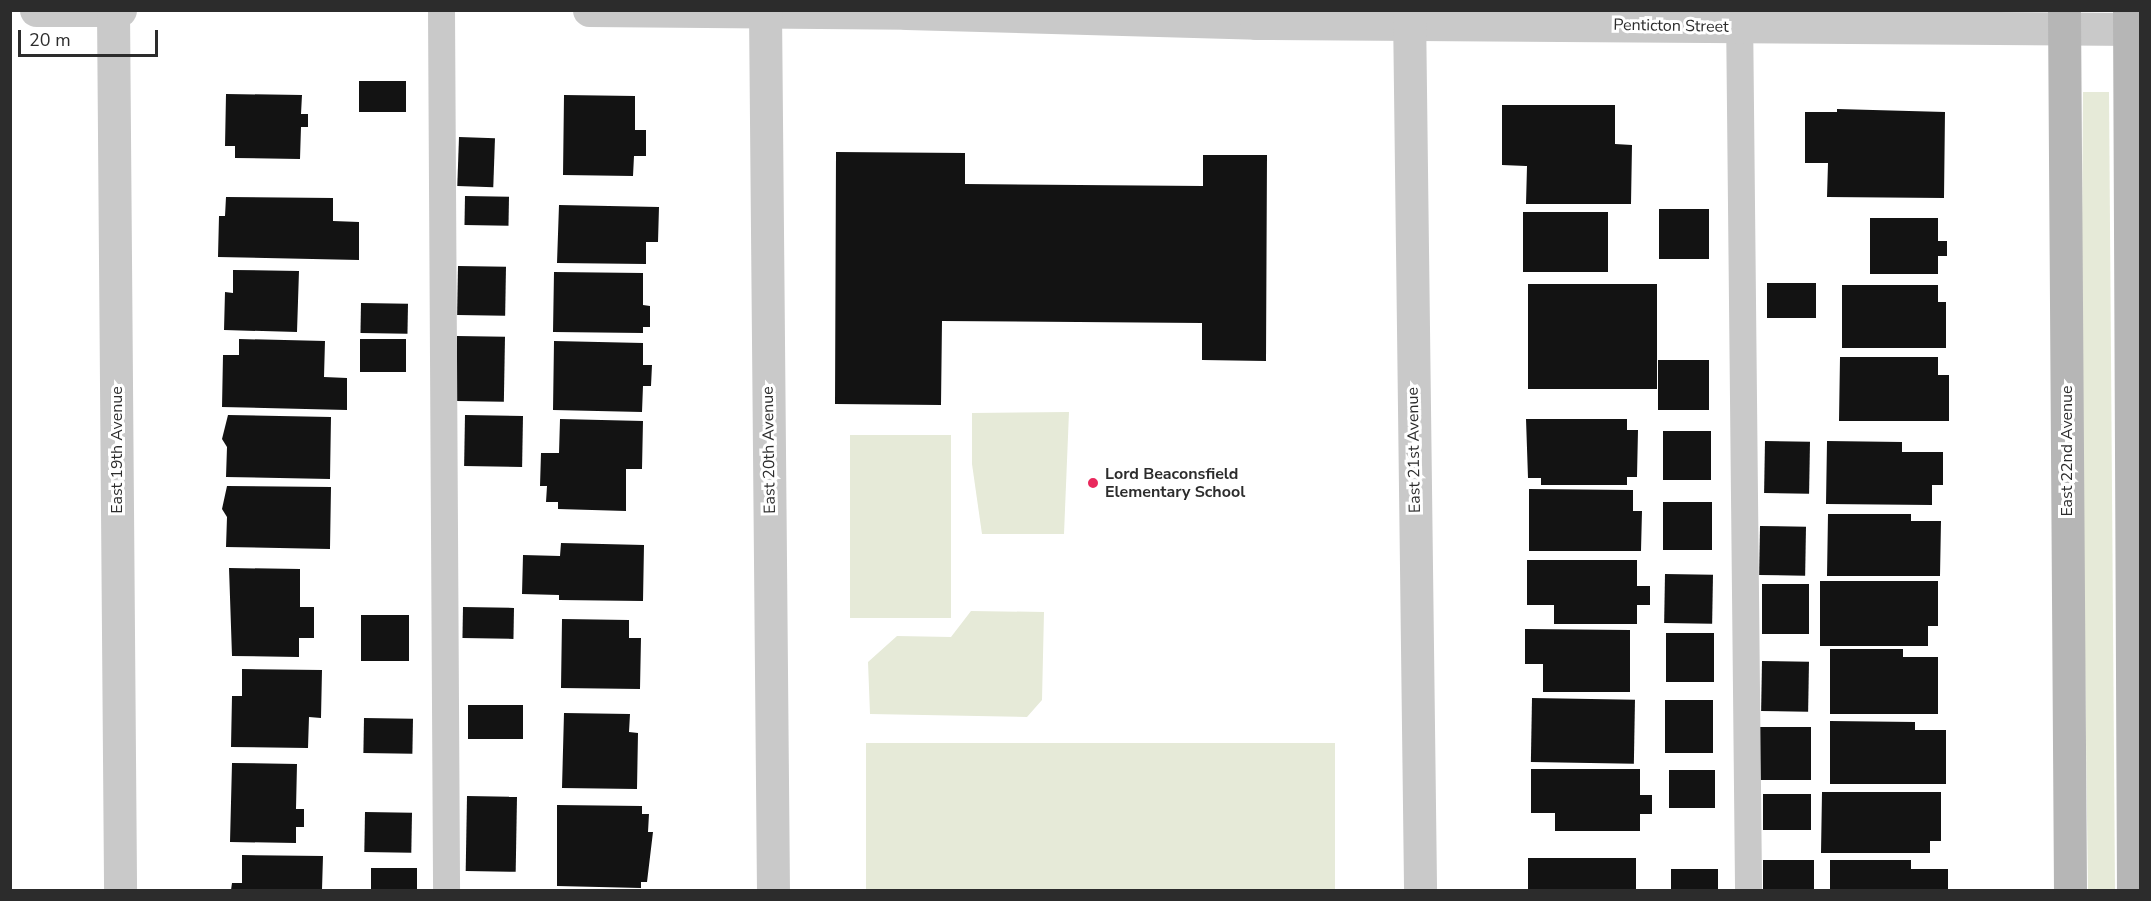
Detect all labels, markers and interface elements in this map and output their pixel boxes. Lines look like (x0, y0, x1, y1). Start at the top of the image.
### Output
street label: Penticton Street (1613, 15, 1729, 37)
scale bar (21, 18, 160, 56)
text: 20 m (29, 28, 71, 52)
street label: East 22nd Avenue (2057, 385, 2077, 517)
street label: East 19th Avenue (107, 386, 127, 514)
street label: East 20th Avenue (758, 386, 780, 514)
street label: East 21st Avenue (1403, 387, 1425, 513)
place label: Lord Beaconsfield Elementary School (1105, 464, 1245, 502)
marker: Lord Beaconsfield Elementary School (1086, 476, 1100, 490)

